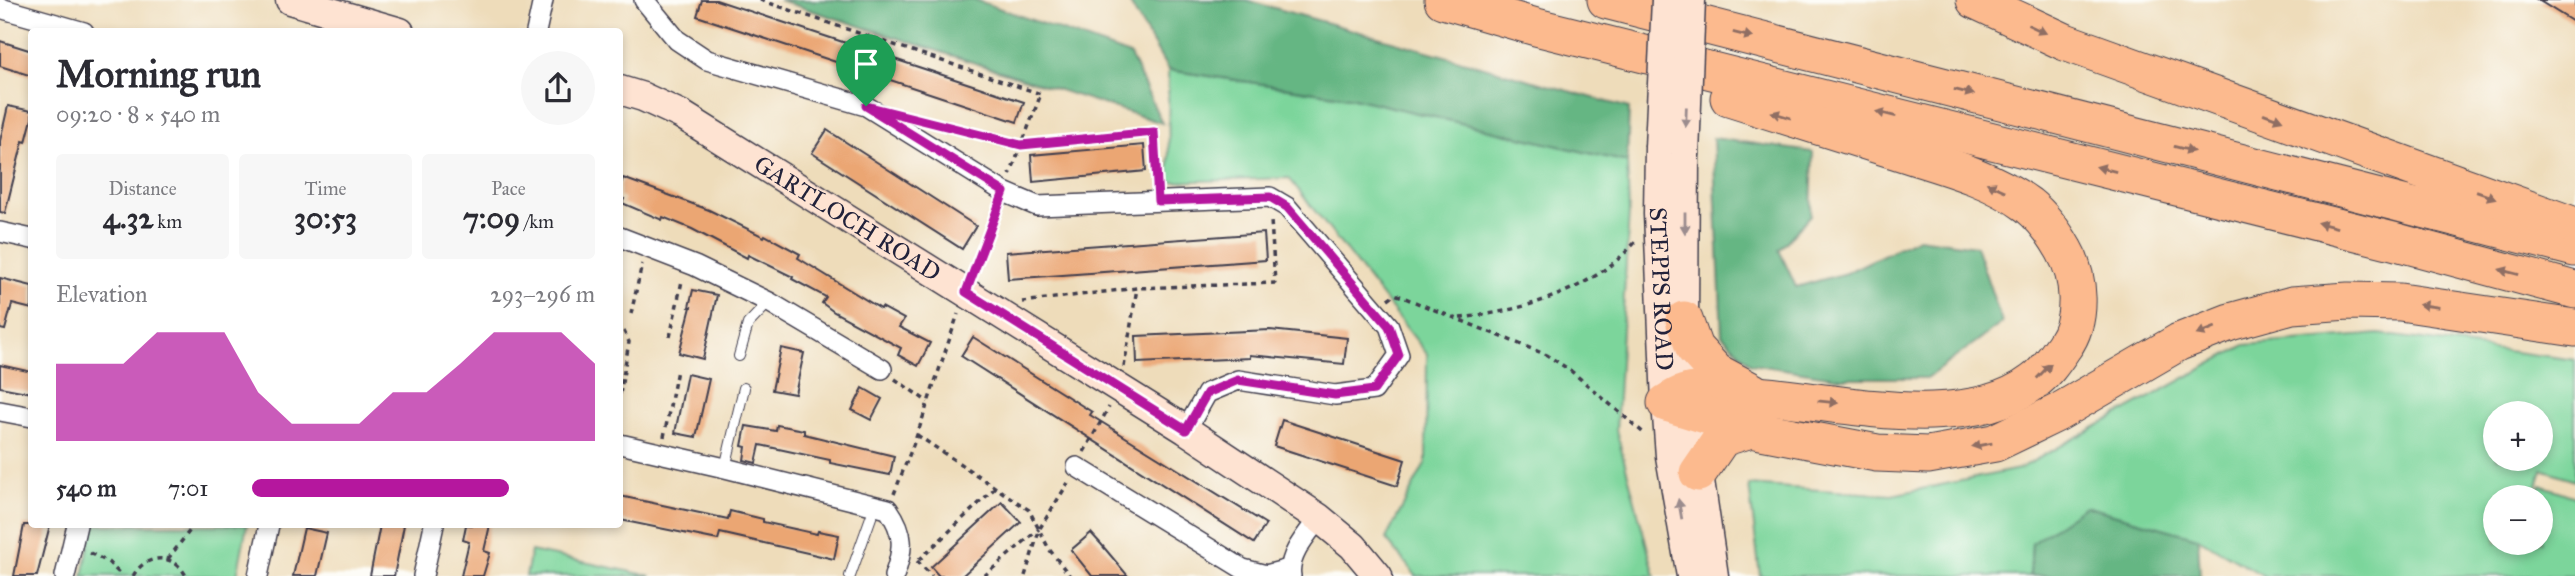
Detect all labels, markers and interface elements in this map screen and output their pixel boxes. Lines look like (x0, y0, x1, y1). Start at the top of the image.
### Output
one-way arrow (2027, 23, 2047, 34)
one-way arrow (1733, 30, 1755, 41)
pin (836, 34, 896, 106)
icon: arrive (847, 45, 885, 83)
text: Morning run (56, 51, 261, 97)
button: share (521, 51, 595, 125)
one-way arrow (1953, 87, 1975, 98)
text: 09:20 · 8 × 540 m (56, 100, 220, 128)
one-way arrow (1681, 106, 1692, 128)
one-way arrow (1874, 108, 1896, 119)
one-way arrow (1770, 109, 1791, 119)
one-way arrow (2262, 112, 2283, 123)
one-way arrow (2173, 144, 2195, 155)
street label: GARTLOCH ROAD (748, 149, 946, 288)
one-way arrow (2095, 163, 2117, 174)
text: Distance (108, 177, 177, 200)
text: Time (304, 177, 347, 200)
text: Pace (491, 177, 526, 200)
one-way arrow (1986, 181, 2006, 193)
one-way arrow (2476, 190, 2497, 201)
text: 4.32 (103, 200, 153, 236)
text: 30:53 (294, 200, 357, 236)
text: 7:09 (463, 200, 520, 236)
street label: STEPPS ROAD (1643, 207, 1680, 371)
text: km (153, 210, 182, 233)
text: /km (520, 210, 554, 233)
one-way arrow (1679, 212, 1691, 234)
one-way arrow (2316, 219, 2338, 230)
one-way arrow (2498, 266, 2520, 277)
text: Elevation (56, 280, 147, 308)
text: 293–296 m (490, 280, 595, 308)
one-way arrow (2418, 300, 2440, 311)
one-way arrow (2195, 326, 2216, 337)
one-way arrow (2036, 362, 2053, 379)
one-way arrow (1817, 397, 1839, 408)
map controls (2483, 401, 2553, 555)
button: + (2483, 401, 2553, 471)
one-way arrow (1971, 440, 1993, 451)
text: 540 m (56, 474, 117, 502)
text: 7:01 (168, 474, 208, 502)
button: − (2483, 485, 2553, 555)
one-way arrow (1674, 498, 1685, 520)

